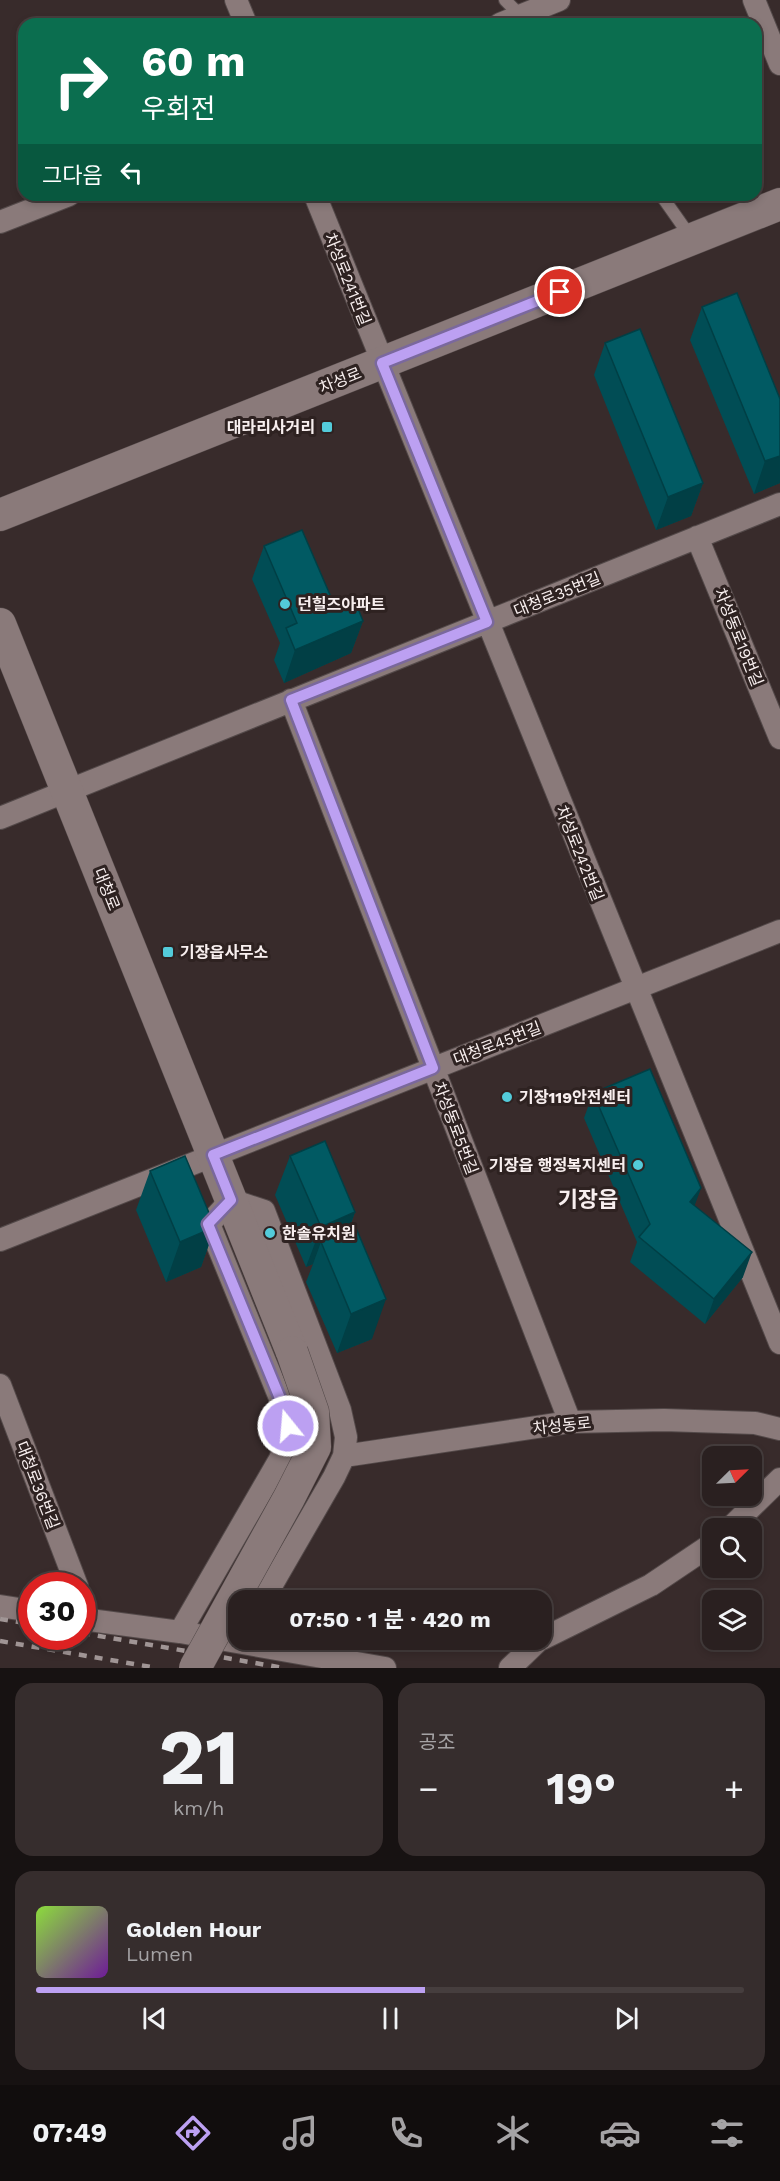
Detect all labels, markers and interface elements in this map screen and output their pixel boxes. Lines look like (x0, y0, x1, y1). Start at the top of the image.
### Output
text: 60 m (141, 37, 245, 86)
icon: right (42, 42, 120, 120)
text: 우회전 (141, 93, 216, 125)
icon: left (115, 156, 148, 189)
text: 그다음 (42, 163, 103, 188)
street label: 차성로241번길 (320, 230, 375, 328)
pin (534, 266, 585, 317)
icon: arrive (543, 275, 576, 308)
street label: 차성로 (316, 363, 364, 398)
place label: 대라리사거리 (227, 418, 315, 437)
marker: 대라리사거리 (320, 420, 334, 434)
street label: 대청로35번길 (511, 568, 604, 621)
street label: 차성동로19번길 (710, 585, 767, 689)
place label: 던힐즈아파트 (297, 595, 386, 614)
marker: 던힐즈아파트 (278, 597, 292, 611)
street label: 차성로242번길 (552, 803, 607, 904)
street label: 대청로 (89, 865, 124, 913)
place label: 기장읍사무소 (180, 943, 269, 962)
marker: 기장읍사무소 (161, 945, 175, 959)
street label: 대청로45번길 (451, 1018, 544, 1069)
street label: 차성동로5번길 (429, 1079, 482, 1177)
place label: 기장119안전센터 (519, 1088, 631, 1107)
marker: 기장119안전센터 (500, 1090, 514, 1104)
place label: 기장읍 행정복지센터 (489, 1156, 626, 1175)
marker: 기장읍 행정복지센터 (631, 1158, 645, 1172)
district label: 기장읍 (558, 1187, 618, 1212)
place label: 한솔유치원 (282, 1224, 356, 1243)
marker: 한솔유치원 (263, 1226, 277, 1240)
position arrow (256, 1394, 320, 1458)
street label: 차성동로 (532, 1413, 593, 1438)
street label: 대청로36번길 (12, 1439, 63, 1532)
north arrow (702, 1446, 762, 1506)
map controls (702, 1446, 762, 1650)
button: search (702, 1518, 762, 1578)
speed limit sign: 30 (18, 1572, 96, 1650)
button: layers (702, 1590, 762, 1650)
text: 07:50 · 1 분 · 420 m (289, 1607, 491, 1632)
text: 21 (159, 1711, 239, 1803)
text: 공조 (419, 1730, 455, 1754)
text: 19° (547, 1762, 616, 1815)
text: − (419, 1769, 438, 1808)
text: + (724, 1769, 744, 1808)
text: km/h (173, 1796, 225, 1820)
text: Golden Hour (126, 1917, 261, 1942)
text: Lumen (126, 1942, 193, 1966)
icon: previous (138, 2002, 171, 2035)
icon: pause (374, 2002, 407, 2035)
icon: next (610, 2002, 643, 2035)
icon: directions (172, 2112, 214, 2154)
icon: music (279, 2112, 321, 2154)
icon: phone (385, 2112, 427, 2154)
icon: climate (492, 2112, 534, 2154)
icon: car (599, 2112, 641, 2154)
icon: filters (706, 2112, 748, 2154)
text: 07:49 (32, 2117, 107, 2149)

